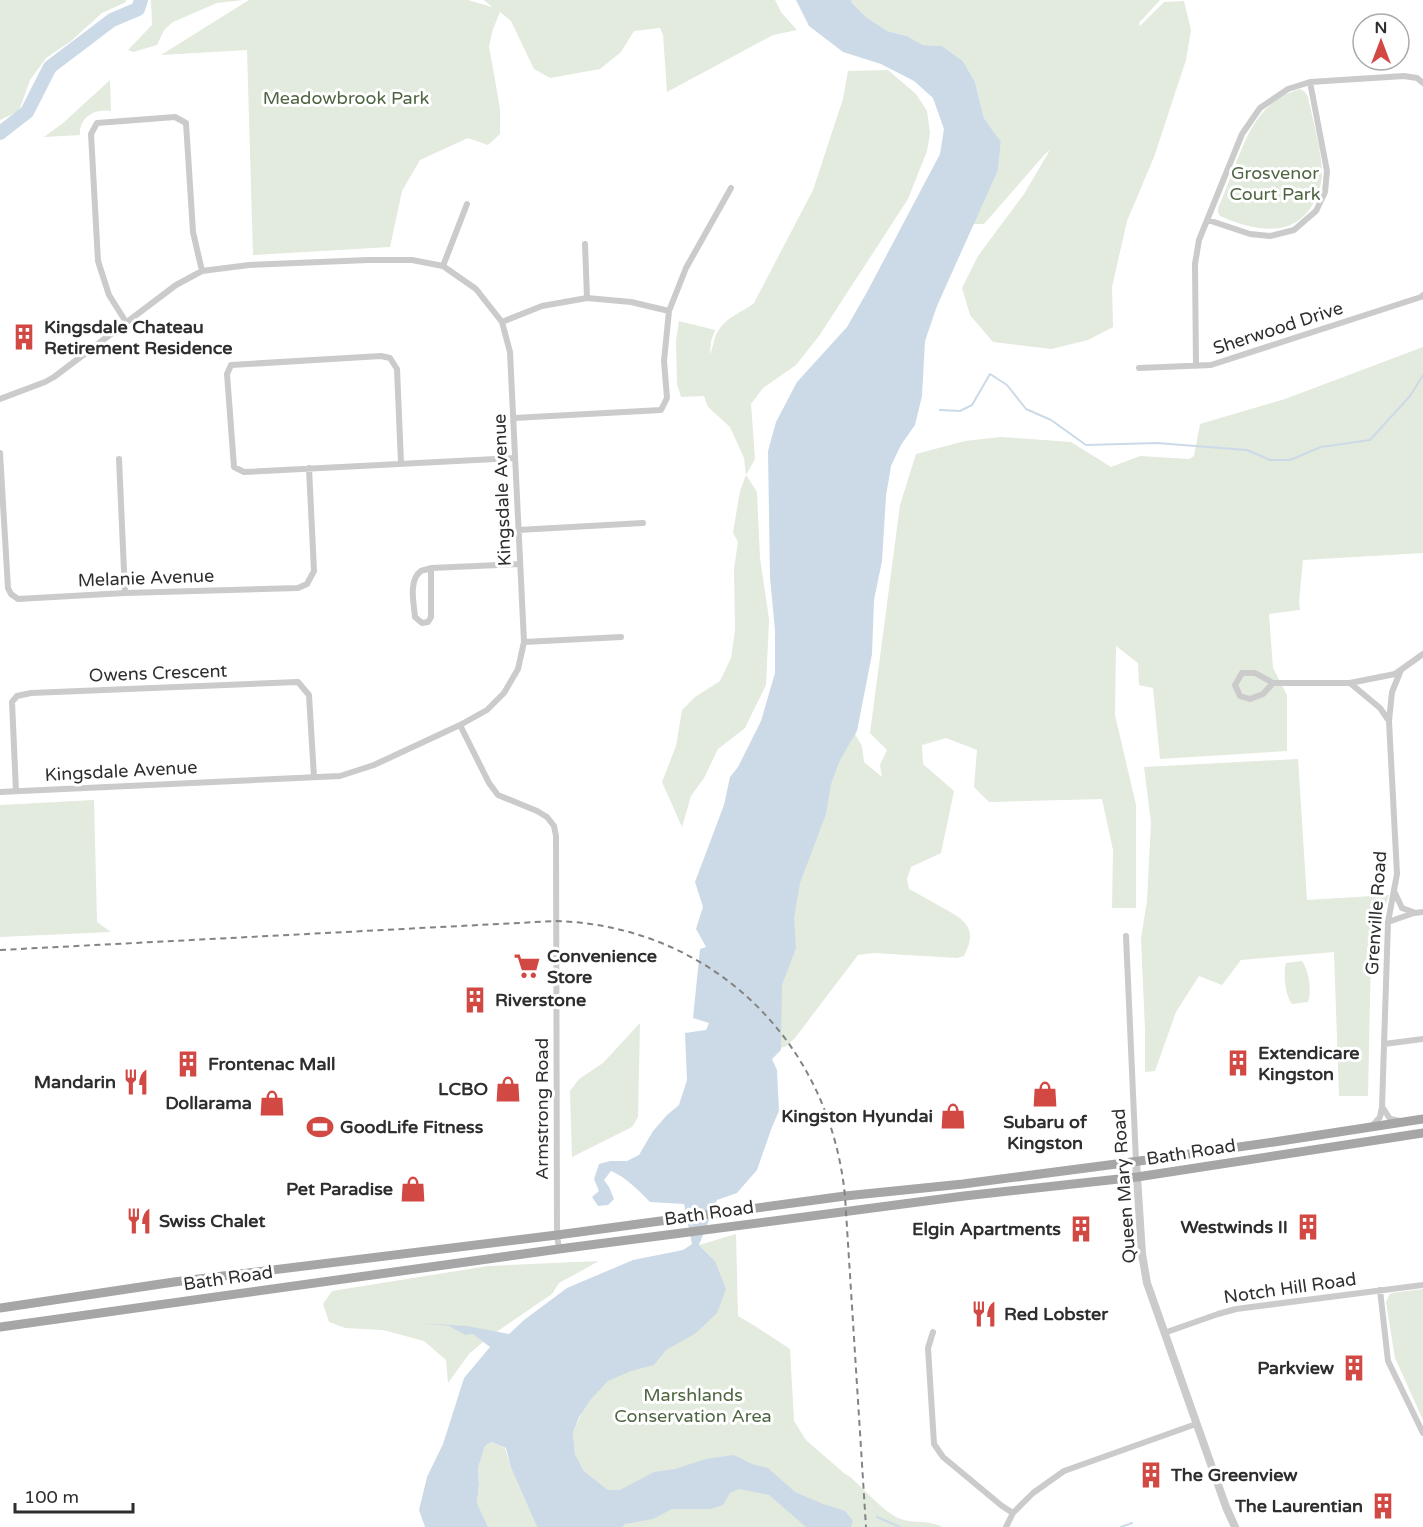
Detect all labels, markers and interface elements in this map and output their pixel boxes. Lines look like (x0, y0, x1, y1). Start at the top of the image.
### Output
north arrow (1351, 12, 1411, 72)
text: N (1375, 18, 1387, 38)
park label: Meadowbrook Park (263, 87, 430, 109)
park label: Grosvenor Court Park (1229, 162, 1321, 205)
street label: Sherwood Drive (1210, 297, 1346, 359)
place label: Kingsdale Chateau Retirement Residence (44, 316, 233, 359)
building icon: Kingsdale Chateau Retirement Residence (9, 322, 39, 352)
street label: Kingsdale Avenue (488, 413, 516, 567)
street label: Melanie Avenue (77, 565, 215, 591)
street label: Owens Crescent (88, 660, 228, 686)
street label: Kingsdale Avenue (44, 756, 198, 786)
street label: Grenville Road (1361, 850, 1391, 976)
place label: Convenience Store (547, 945, 657, 988)
supermarket icon: Convenience Store (512, 951, 542, 981)
building icon: Riverstone (460, 985, 490, 1015)
place label: Riverstone (495, 989, 586, 1011)
street label: Armstrong Road (531, 1038, 553, 1180)
place label: Extendicare Kingston (1258, 1042, 1359, 1085)
building icon: Extendicare Kingston (1223, 1048, 1253, 1078)
building icon: Frontenac Mall (173, 1049, 203, 1079)
place label: Frontenac Mall (208, 1053, 336, 1075)
restaurant icon: Mandarin (121, 1067, 151, 1097)
place label: Mandarin (34, 1071, 116, 1093)
shop icon: LCBO (493, 1074, 523, 1104)
place label: LCBO (438, 1078, 488, 1100)
shop icon: Subaru of Kingston (1030, 1079, 1060, 1109)
shop icon: Dollarama (257, 1088, 287, 1118)
place label: Dollarama (165, 1092, 252, 1114)
shop icon: Kingston Hyundai (938, 1101, 968, 1131)
place label: Kingston Hyundai (781, 1105, 933, 1127)
street label: Queen Mary Road (1108, 1108, 1140, 1264)
place label: Subaru of Kingston (1003, 1111, 1088, 1154)
sports icon: GoodLife Fitness (305, 1112, 335, 1142)
place label: GoodLife Fitness (340, 1116, 484, 1138)
street label: Bath Road (1145, 1134, 1237, 1170)
shop icon: Pet Paradise (398, 1174, 428, 1204)
place label: Pet Paradise (286, 1178, 393, 1200)
street label: Bath Road (663, 1196, 755, 1230)
restaurant icon: Swiss Chalet (124, 1206, 154, 1236)
place label: Swiss Chalet (159, 1210, 265, 1232)
building icon: Westwinds II (1293, 1212, 1323, 1242)
building icon: Elgin Apartments (1066, 1214, 1096, 1244)
place label: Westwinds II (1180, 1216, 1288, 1238)
place label: Elgin Apartments (912, 1218, 1061, 1240)
street label: Bath Road (182, 1261, 274, 1295)
street label: Notch Hill Road (1222, 1268, 1358, 1308)
restaurant icon: Red Lobster (969, 1299, 999, 1329)
place label: Red Lobster (1004, 1303, 1109, 1325)
building icon: Parkview (1339, 1353, 1369, 1383)
place label: Parkview (1257, 1357, 1335, 1379)
park label: Marshlands Conservation Area (614, 1384, 772, 1427)
building icon: The Greenview (1136, 1460, 1166, 1490)
place label: The Greenview (1170, 1464, 1298, 1486)
scale bar (15, 1476, 134, 1514)
text: 100 m (24, 1486, 79, 1508)
building icon: The Laurentian (1368, 1491, 1398, 1521)
place label: The Laurentian (1234, 1495, 1363, 1517)

